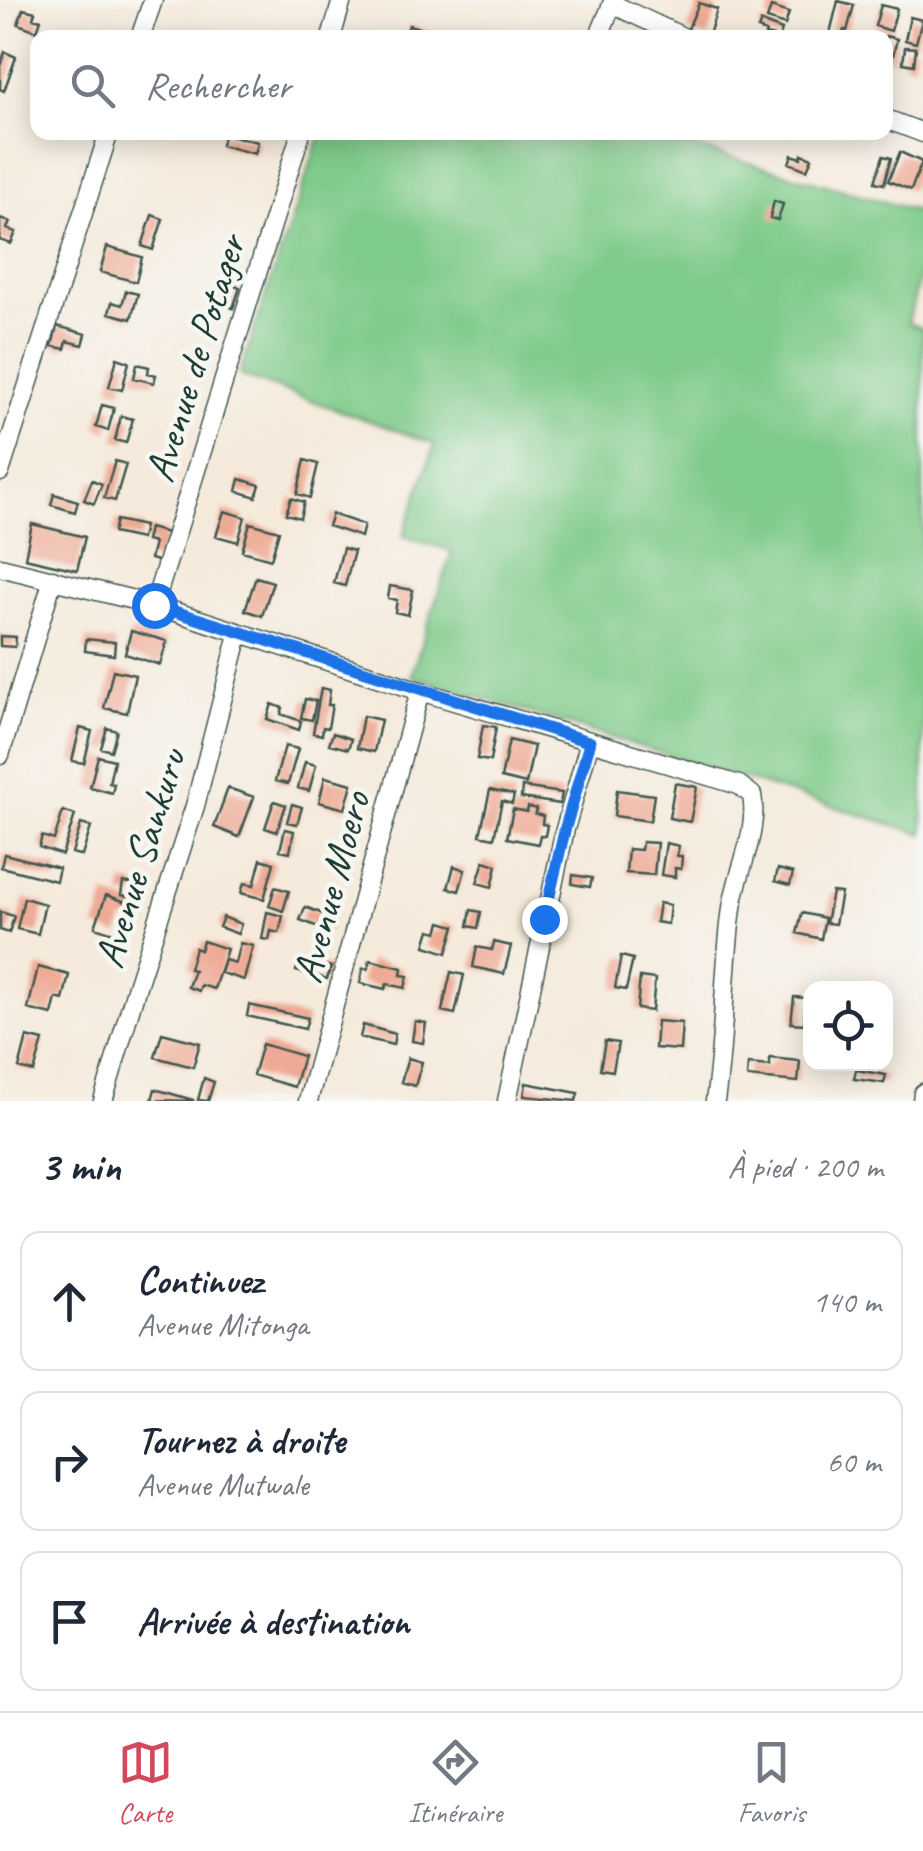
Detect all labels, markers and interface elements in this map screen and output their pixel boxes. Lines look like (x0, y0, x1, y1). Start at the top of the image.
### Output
search box (30, 30, 893, 140)
icon: search (65, 58, 120, 113)
text: Rechercher (145, 62, 291, 109)
street label: Avenue de Potager (133, 226, 259, 488)
route start (132, 583, 178, 629)
street label: Avenue Sankuru (82, 741, 199, 974)
street label: Avenue Moero (281, 784, 383, 989)
route end (522, 897, 568, 943)
map controls (803, 981, 893, 1071)
button: locate (803, 981, 893, 1071)
text: 3 min (40, 1140, 120, 1193)
text: À pied · 200 m (728, 1146, 883, 1187)
text: Continuez (137, 1257, 263, 1304)
icon: ahead (42, 1274, 97, 1329)
text: 140 m (812, 1281, 881, 1322)
text: Avenue Mitonga (137, 1304, 308, 1345)
text: Tournez à droite (137, 1417, 345, 1464)
icon: right (42, 1434, 97, 1489)
text: 60 m (827, 1441, 881, 1482)
text: Avenue Mutwale (137, 1464, 309, 1505)
icon: arrive (42, 1594, 97, 1649)
text: Arrivée à destination (137, 1598, 409, 1645)
tab: Carte (118, 1735, 173, 1830)
tab: Itinéraire (408, 1735, 502, 1830)
tab: Favoris (738, 1735, 805, 1830)

